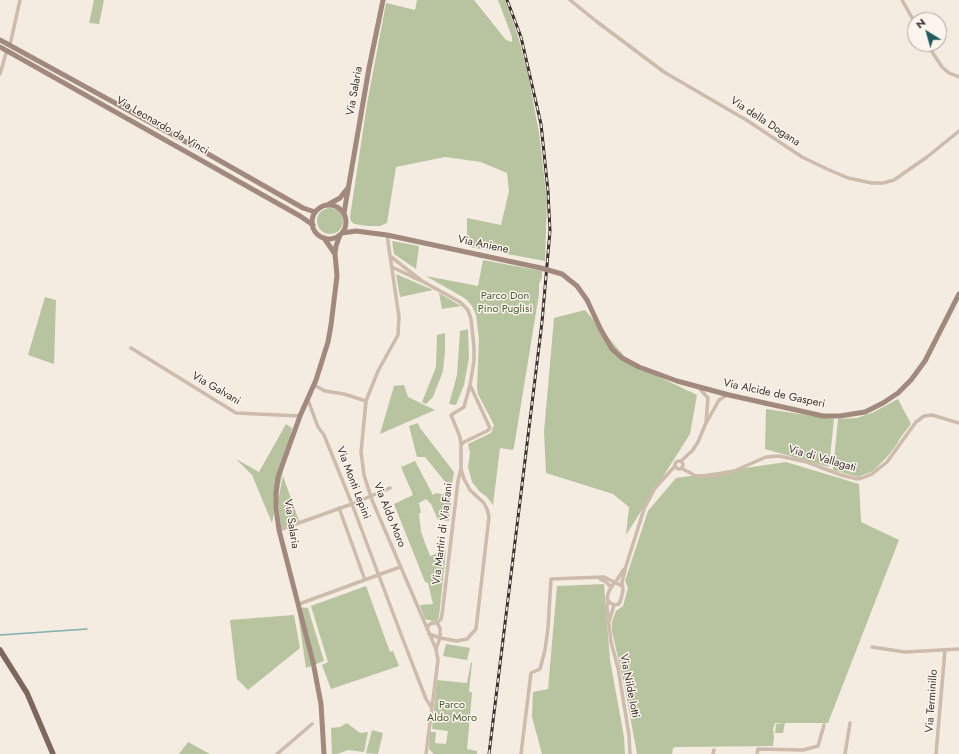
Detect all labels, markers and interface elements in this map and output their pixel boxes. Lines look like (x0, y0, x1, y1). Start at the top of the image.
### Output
north arrow (907, 12, 947, 52)
text: N (912, 14, 929, 32)
street label: Via Salaria (344, 65, 366, 117)
street label: Via Leonardo da Vinci (113, 94, 211, 158)
street label: Via della Dogana (728, 95, 802, 149)
street label: Via Aniene (456, 233, 510, 257)
park label: Parco Don Pino Puglisi (478, 289, 532, 315)
street label: Via Galvani (189, 370, 243, 408)
street label: Via Alcide de Gasperi (722, 377, 826, 411)
street label: Via di Vallagati (787, 443, 857, 475)
street label: Via Monti Lepini (333, 445, 373, 521)
street label: Via Aldo Moro (370, 481, 408, 549)
street label: Via Martiri di Via Fani (430, 482, 456, 586)
street label: Via Salaria (281, 498, 301, 550)
street label: Via Nilde Iotti (616, 653, 642, 719)
street label: Via Terminillo (923, 669, 941, 733)
park label: Parco Aldo Moro (427, 698, 477, 724)

